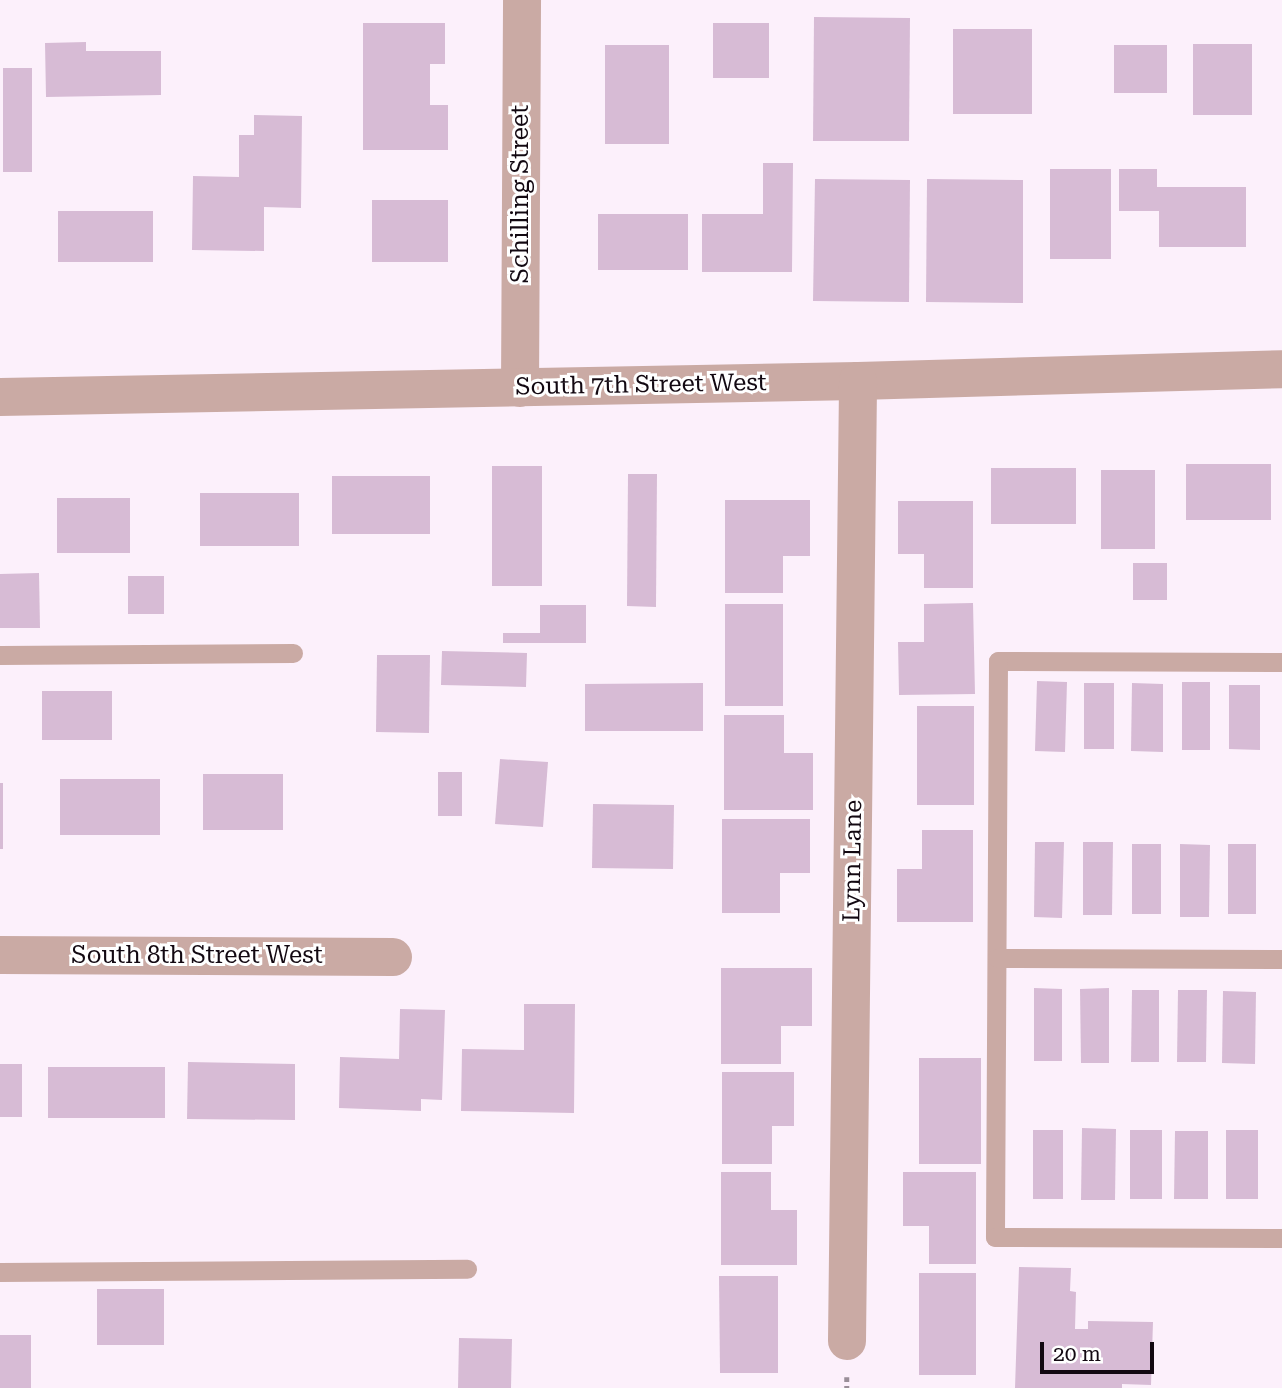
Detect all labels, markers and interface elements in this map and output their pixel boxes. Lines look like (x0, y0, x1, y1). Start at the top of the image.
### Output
street label: Schilling Street (507, 105, 535, 283)
street label: South 7th Street West (515, 368, 767, 402)
street label: Lynn Lane (838, 800, 868, 922)
street label: South 8th Street West (71, 942, 323, 970)
scale bar (1044, 1328, 1158, 1372)
text: 20 m (1053, 1342, 1101, 1366)

